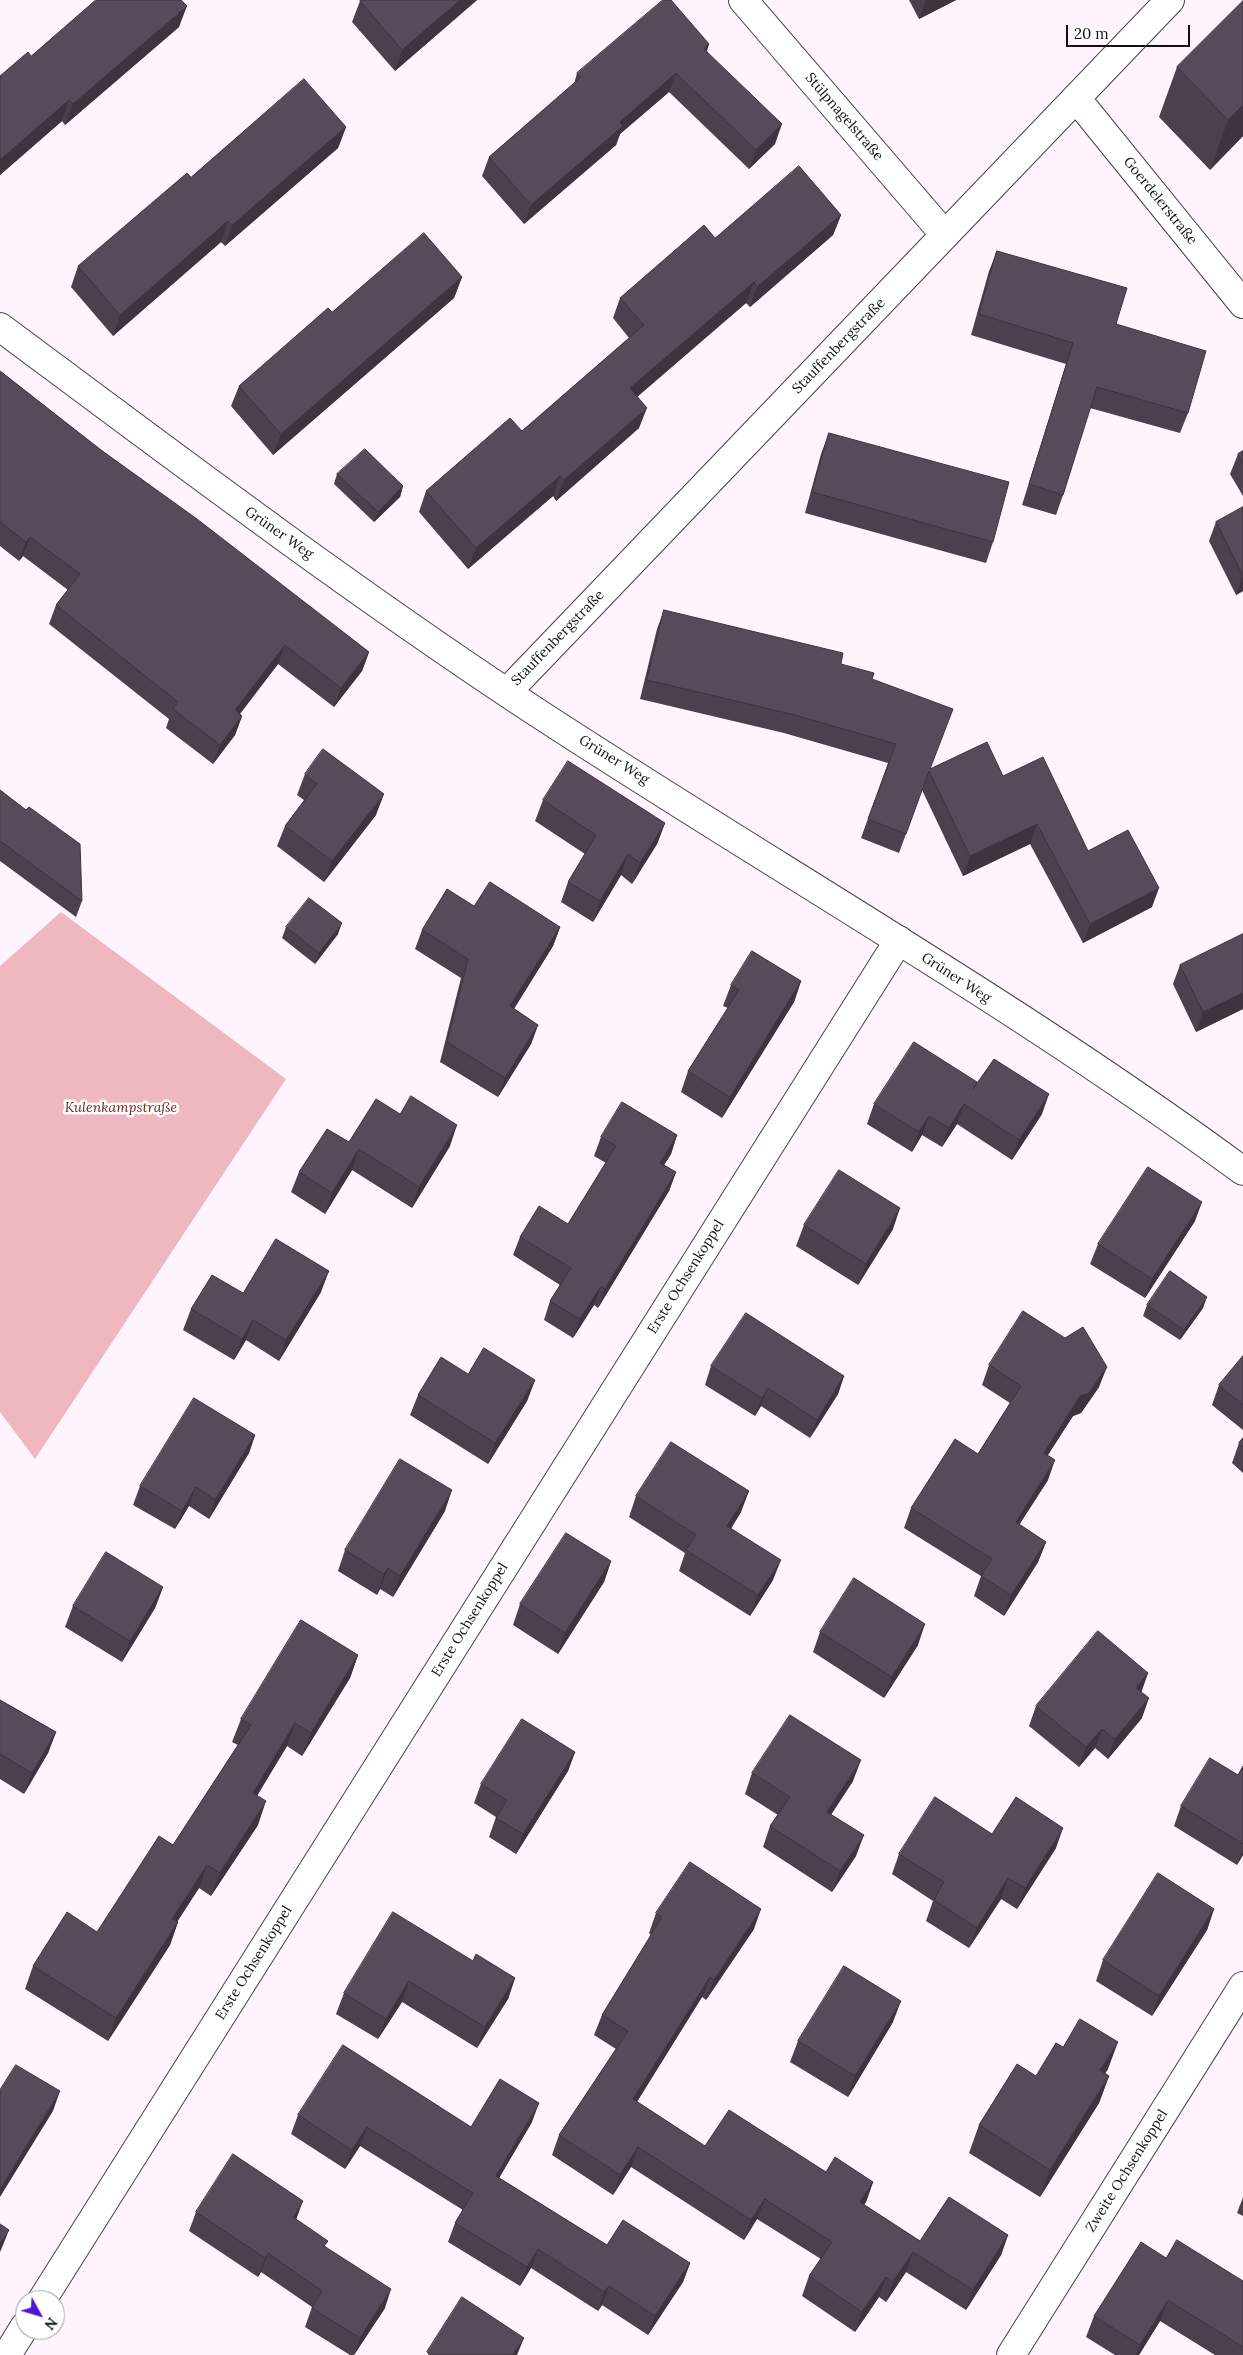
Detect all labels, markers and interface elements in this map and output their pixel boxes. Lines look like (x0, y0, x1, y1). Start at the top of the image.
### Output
scale bar (1068, 15, 1192, 47)
text: 20 m (1074, 24, 1109, 43)
street label: Stülpnagelstraße (801, 70, 887, 164)
street label: Goerdelerstraße (1119, 154, 1201, 248)
street label: Stauffenbergstraße (789, 295, 889, 397)
street label: Grüner Weg (242, 503, 316, 563)
street label: Stauffenbergstraße (508, 587, 608, 689)
street label: Grüner Weg (576, 732, 652, 788)
street label: Grüner Weg (918, 949, 994, 1007)
park label: Kulenkampstraße (65, 1100, 177, 1116)
street label: Erste Ochsenkoppel (644, 1217, 728, 1337)
street label: Erste Ochsenkoppel (428, 1560, 512, 1680)
street label: Erste Ochsenkoppel (212, 1903, 296, 2023)
street label: Zweite Ochsenkoppel (1082, 2107, 1172, 2235)
north arrow (15, 2290, 65, 2340)
text: N (40, 2314, 61, 2334)

